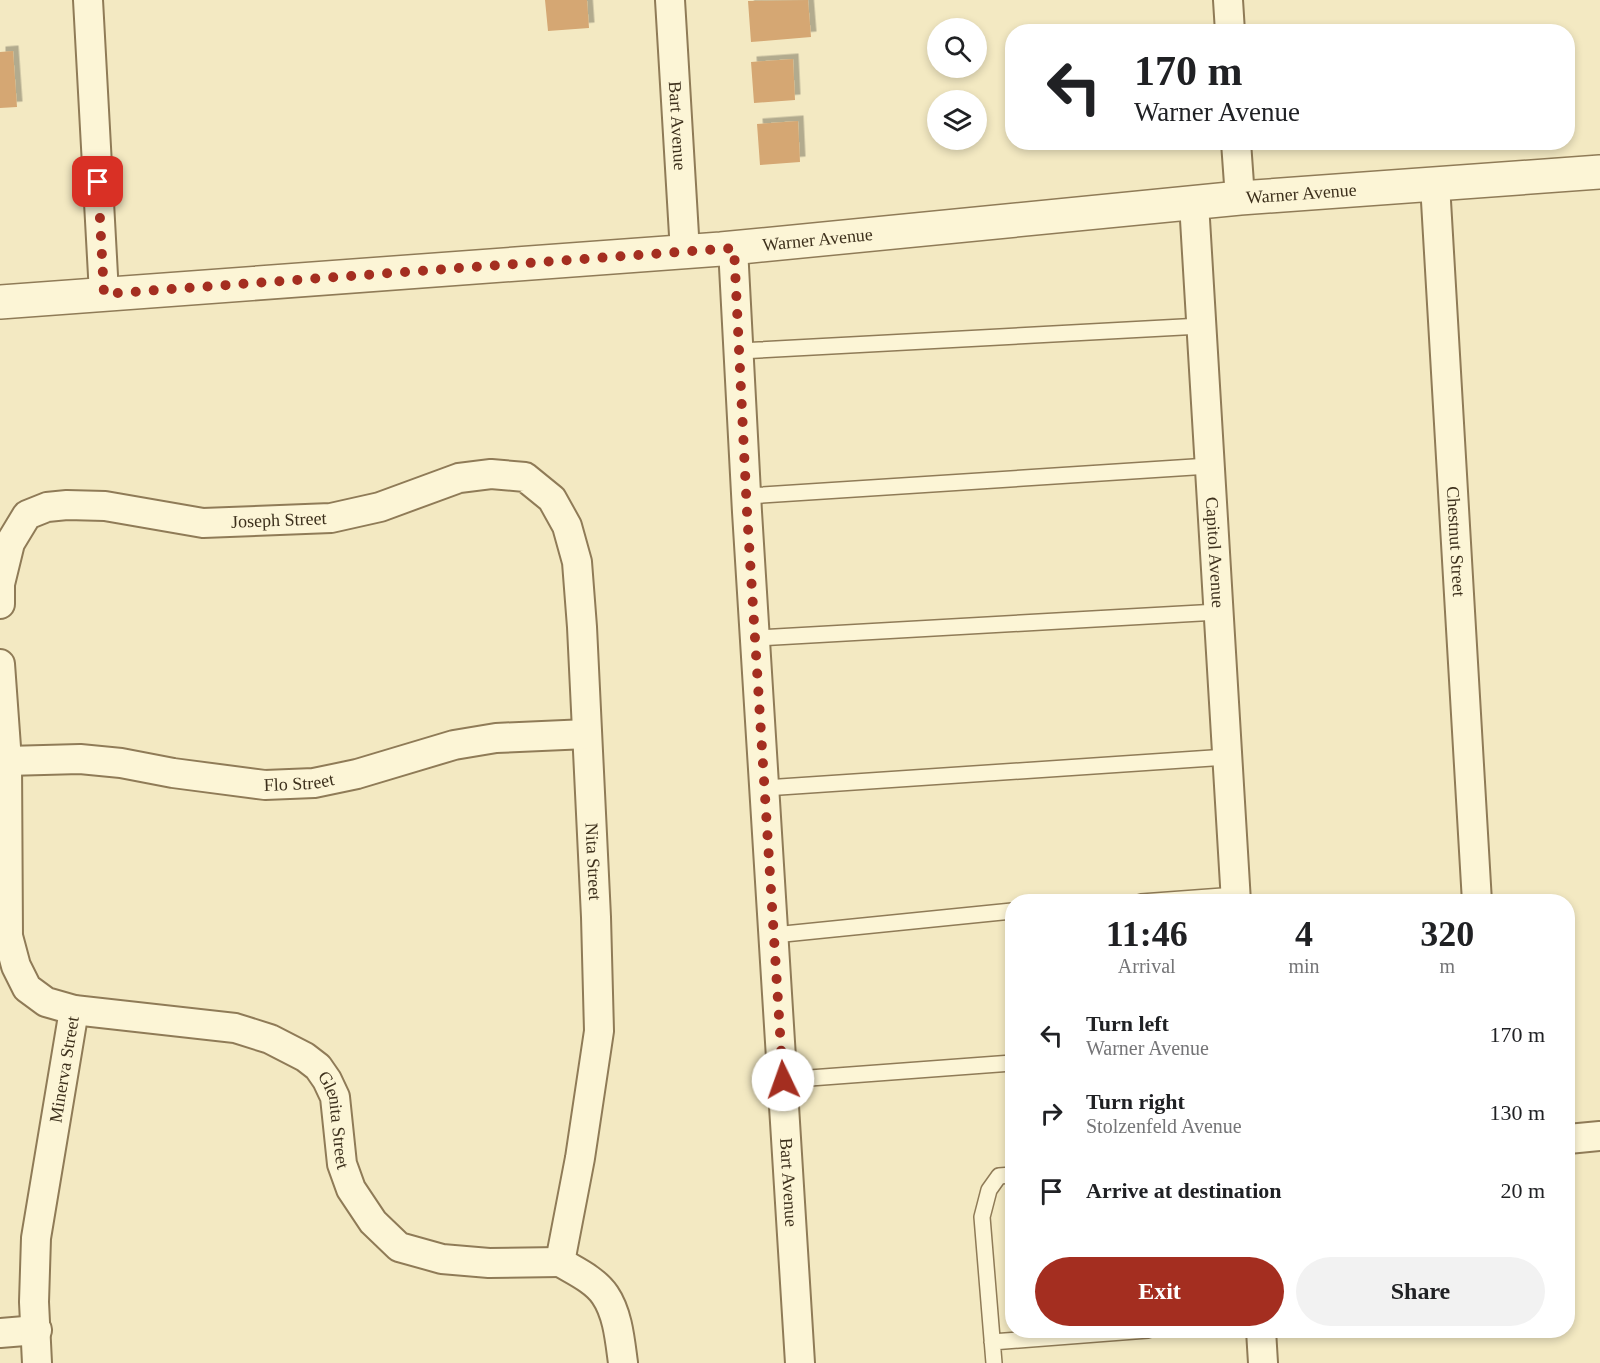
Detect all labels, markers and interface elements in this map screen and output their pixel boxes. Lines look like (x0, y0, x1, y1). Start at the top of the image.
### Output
map controls (927, 18, 987, 150)
button: search (927, 18, 987, 78)
icon: left (1035, 48, 1113, 126)
text: 170 m (1134, 48, 1243, 94)
street label: Bart Avenue (665, 81, 690, 171)
button: layers (927, 90, 987, 150)
text: Warner Avenue (1134, 97, 1300, 127)
pin (72, 156, 123, 207)
icon: arrive (81, 165, 114, 198)
street label: Warner Avenue (1245, 180, 1357, 208)
street label: Warner Avenue (762, 224, 874, 255)
street label: Chestnut Street (1443, 486, 1469, 597)
street label: Capitol Avenue (1202, 496, 1228, 608)
street label: Joseph Street (231, 508, 327, 532)
street label: Flo Street (263, 769, 336, 795)
street label: Nita Street (581, 822, 605, 901)
text: 11:46 (1106, 914, 1188, 954)
text: 4 (1295, 914, 1313, 954)
text: 320 (1420, 914, 1474, 954)
text: Arrival (1118, 955, 1176, 977)
text: min (1288, 955, 1320, 977)
text: m (1439, 955, 1455, 977)
text: Turn left (1086, 1011, 1169, 1036)
street label: Minerva Street (45, 1015, 83, 1124)
icon: left (1035, 1019, 1068, 1052)
text: 170 m (1489, 1022, 1545, 1047)
text: Warner Avenue (1086, 1037, 1209, 1059)
position arrow (751, 1048, 815, 1112)
street label: Glenita Street (314, 1067, 353, 1172)
text: Turn right (1086, 1089, 1185, 1114)
icon: right (1035, 1097, 1068, 1130)
text: 130 m (1489, 1100, 1545, 1125)
text: Stolzenfeld Avenue (1086, 1115, 1242, 1137)
street label: Bart Avenue (776, 1137, 802, 1227)
icon: arrive (1035, 1175, 1068, 1208)
text: Arrive at destination (1086, 1178, 1282, 1203)
text: 20 m (1500, 1178, 1545, 1203)
button: Exit (1035, 1257, 1284, 1326)
button: Share (1296, 1257, 1545, 1326)

